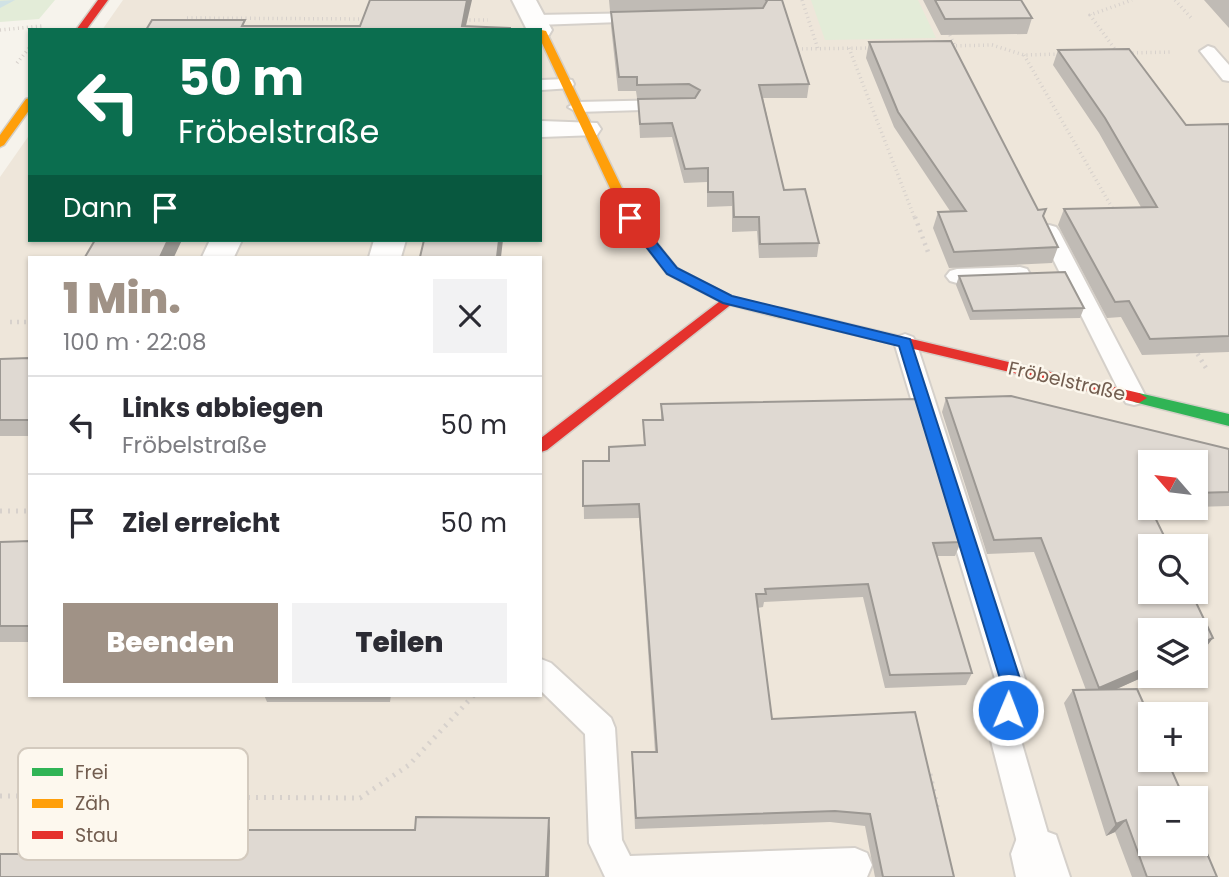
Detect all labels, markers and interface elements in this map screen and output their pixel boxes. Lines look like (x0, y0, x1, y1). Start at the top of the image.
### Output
text: 50 m (178, 44, 304, 112)
icon: left (63, 56, 154, 147)
text: Fröbelstraße (178, 109, 379, 154)
pin (600, 188, 660, 248)
icon: arrive (146, 189, 184, 227)
text: Dann (63, 190, 132, 226)
icon: arrive (611, 199, 649, 237)
text: 1 Min. (63, 269, 181, 328)
button: close (433, 279, 507, 353)
text: 100 m · 22:08 (63, 326, 207, 358)
street label: Fröbelstraße (1006, 354, 1128, 408)
text: Links abbiegen (122, 390, 324, 426)
icon: left (63, 406, 101, 444)
text: 50 m (441, 407, 507, 443)
text: Fröbelstraße (122, 429, 267, 461)
north arrow (1138, 450, 1208, 520)
map controls (1138, 450, 1208, 856)
icon: arrive (63, 504, 101, 542)
text: Ziel erreicht (122, 505, 280, 541)
text: 50 m (441, 505, 507, 541)
button: search (1138, 534, 1208, 604)
button: Beenden (63, 603, 278, 683)
button: Teilen (292, 603, 507, 683)
button: layers (1138, 618, 1208, 688)
position arrow (971, 673, 1045, 747)
button: + (1138, 702, 1208, 772)
legend (18, 748, 248, 860)
text: Frei (75, 759, 108, 786)
button: − (1138, 786, 1208, 856)
text: Zäh (75, 790, 110, 817)
text: Stau (75, 822, 118, 849)

